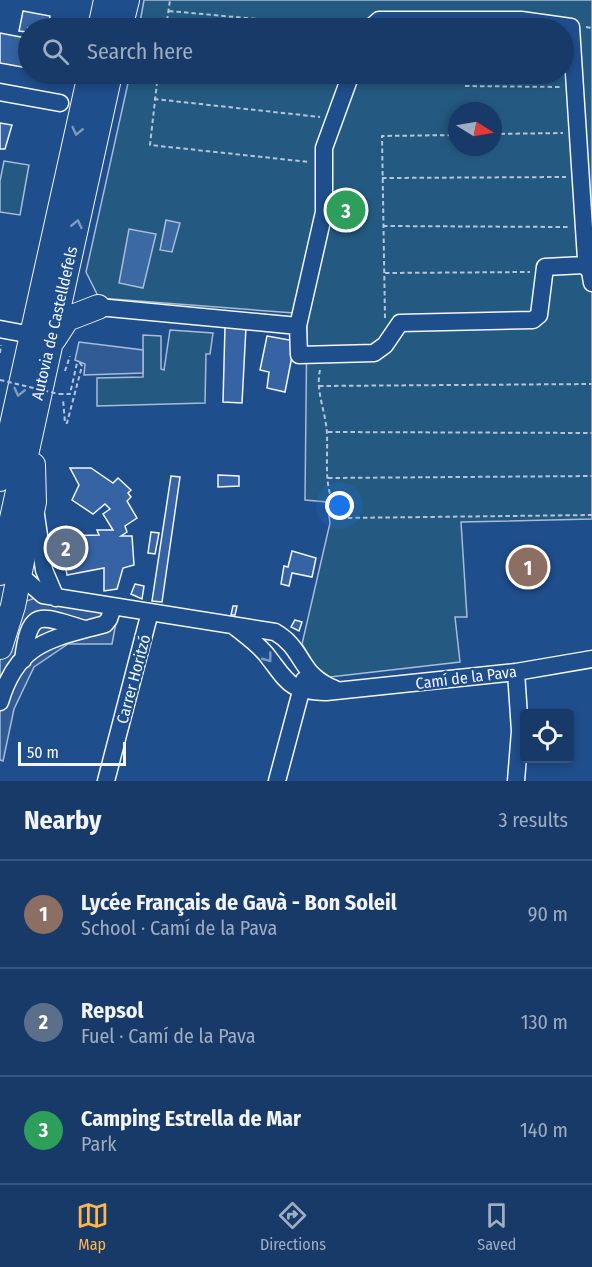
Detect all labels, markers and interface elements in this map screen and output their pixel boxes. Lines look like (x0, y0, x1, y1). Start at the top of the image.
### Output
search box (18, 18, 574, 84)
icon: search (39, 35, 72, 68)
text: Search here (87, 38, 193, 65)
north arrow (448, 102, 502, 156)
one-way arrow (72, 125, 85, 135)
pin: 3 (326, 188, 366, 232)
one-way arrow (69, 220, 82, 230)
street label: Autovia de Castelldefels (28, 244, 81, 402)
one-way arrow (14, 387, 27, 397)
your location (325, 491, 354, 520)
pin: 2 (46, 526, 86, 570)
pin: 1 (508, 544, 548, 590)
street label: Carrer Horitzó (112, 633, 154, 726)
one-way arrow (261, 651, 272, 662)
street label: Camí de la Pava (414, 662, 518, 693)
map controls (520, 709, 574, 763)
button: locate (520, 709, 574, 763)
scale bar (18, 739, 126, 766)
text: 50 m (27, 743, 59, 762)
text: Nearby (24, 805, 101, 836)
text: 3 results (499, 808, 568, 832)
text: Lycée Français de Gavà - Bon Soleil (81, 889, 397, 916)
text: 1 (39, 902, 48, 926)
text: 90 m (528, 902, 568, 926)
text: School · Camí de la Pava (81, 916, 277, 940)
text: Repsol (81, 997, 144, 1024)
text: 2 (39, 1010, 48, 1034)
text: 130 m (521, 1010, 568, 1034)
text: Fuel · Camí de la Pava (81, 1024, 255, 1048)
text: Camping Estrella de Mar (81, 1105, 301, 1132)
text: 3 (39, 1118, 48, 1142)
text: 140 m (520, 1118, 568, 1142)
text: Park (81, 1132, 117, 1156)
tab: Map (76, 1199, 109, 1254)
tab: Directions (260, 1199, 326, 1254)
tab: Saved (477, 1199, 516, 1254)

